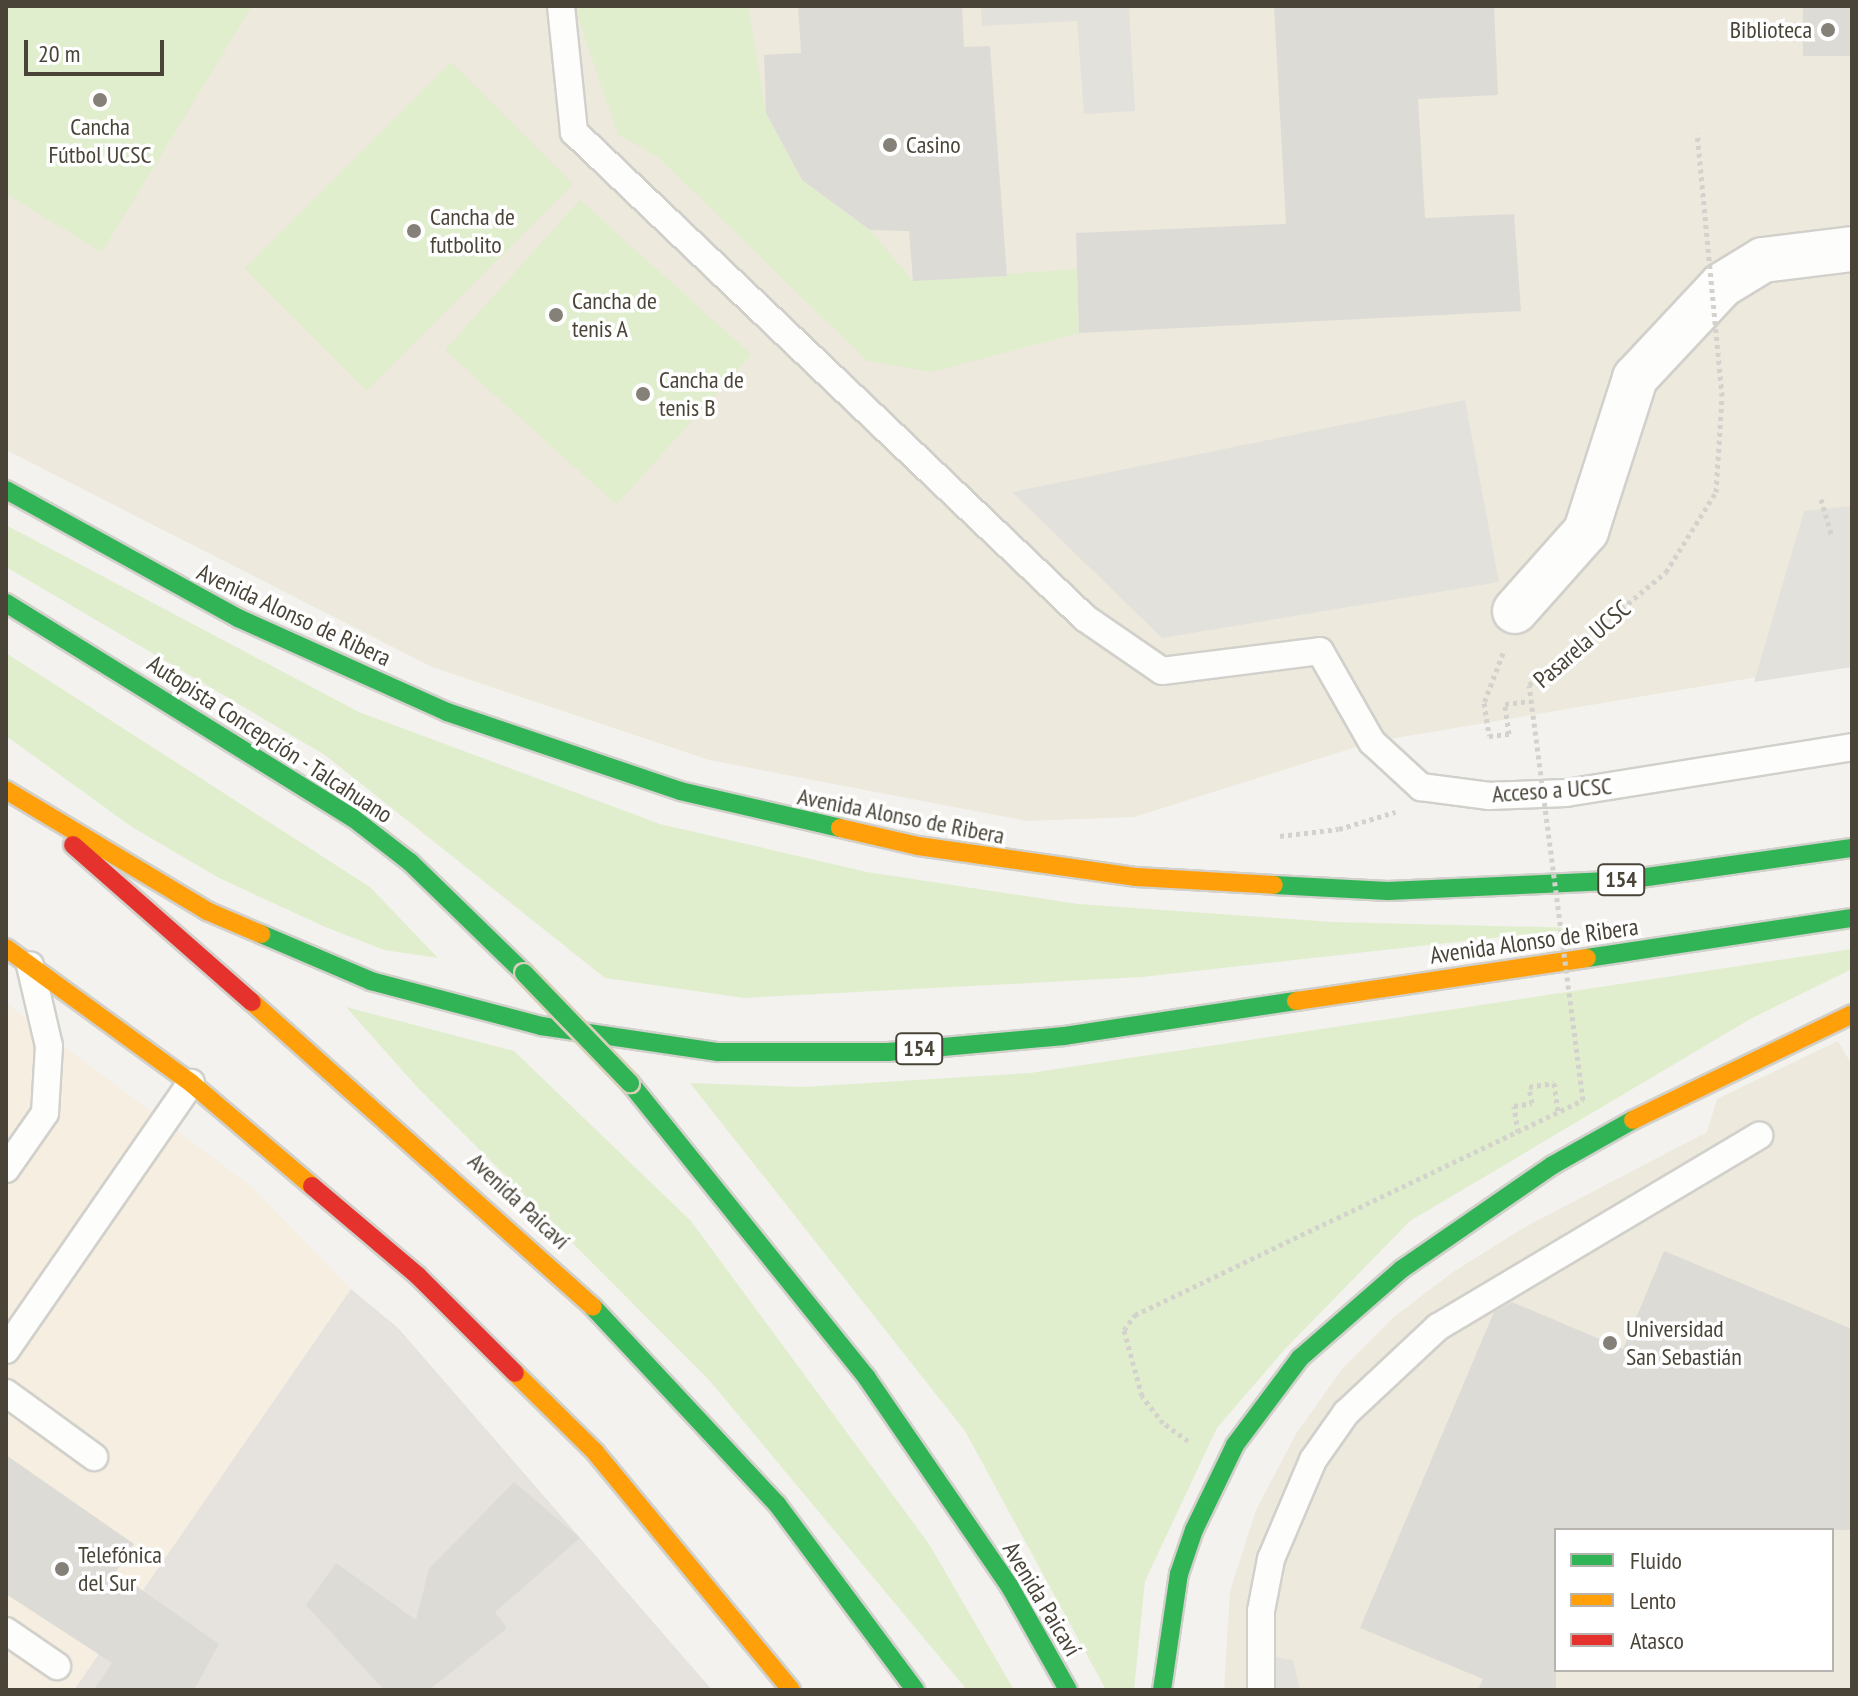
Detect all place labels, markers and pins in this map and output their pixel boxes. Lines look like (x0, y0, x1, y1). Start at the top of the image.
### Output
place label: Biblioteca (1730, 16, 1812, 44)
marker: Biblioteca (1819, 21, 1837, 39)
marker: Cancha Fútbol UCSC (91, 91, 109, 109)
place label: Cancha Fútbol UCSC (48, 113, 152, 169)
place label: Casino (906, 131, 961, 159)
marker: Casino (881, 136, 899, 154)
place label: Cancha de futbolito (430, 203, 515, 259)
marker: Cancha de futbolito (405, 222, 423, 240)
place label: Cancha de tenis A (572, 287, 657, 343)
marker: Cancha de tenis A (547, 306, 565, 324)
place label: Cancha de tenis B (659, 366, 744, 422)
marker: Cancha de tenis B (634, 385, 652, 403)
place label: Universidad San Sebastián (1626, 1315, 1742, 1371)
marker: Universidad San Sebastián (1601, 1334, 1619, 1352)
place label: Telefónica del Sur (78, 1541, 162, 1597)
marker: Telefónica del Sur (53, 1560, 71, 1578)

